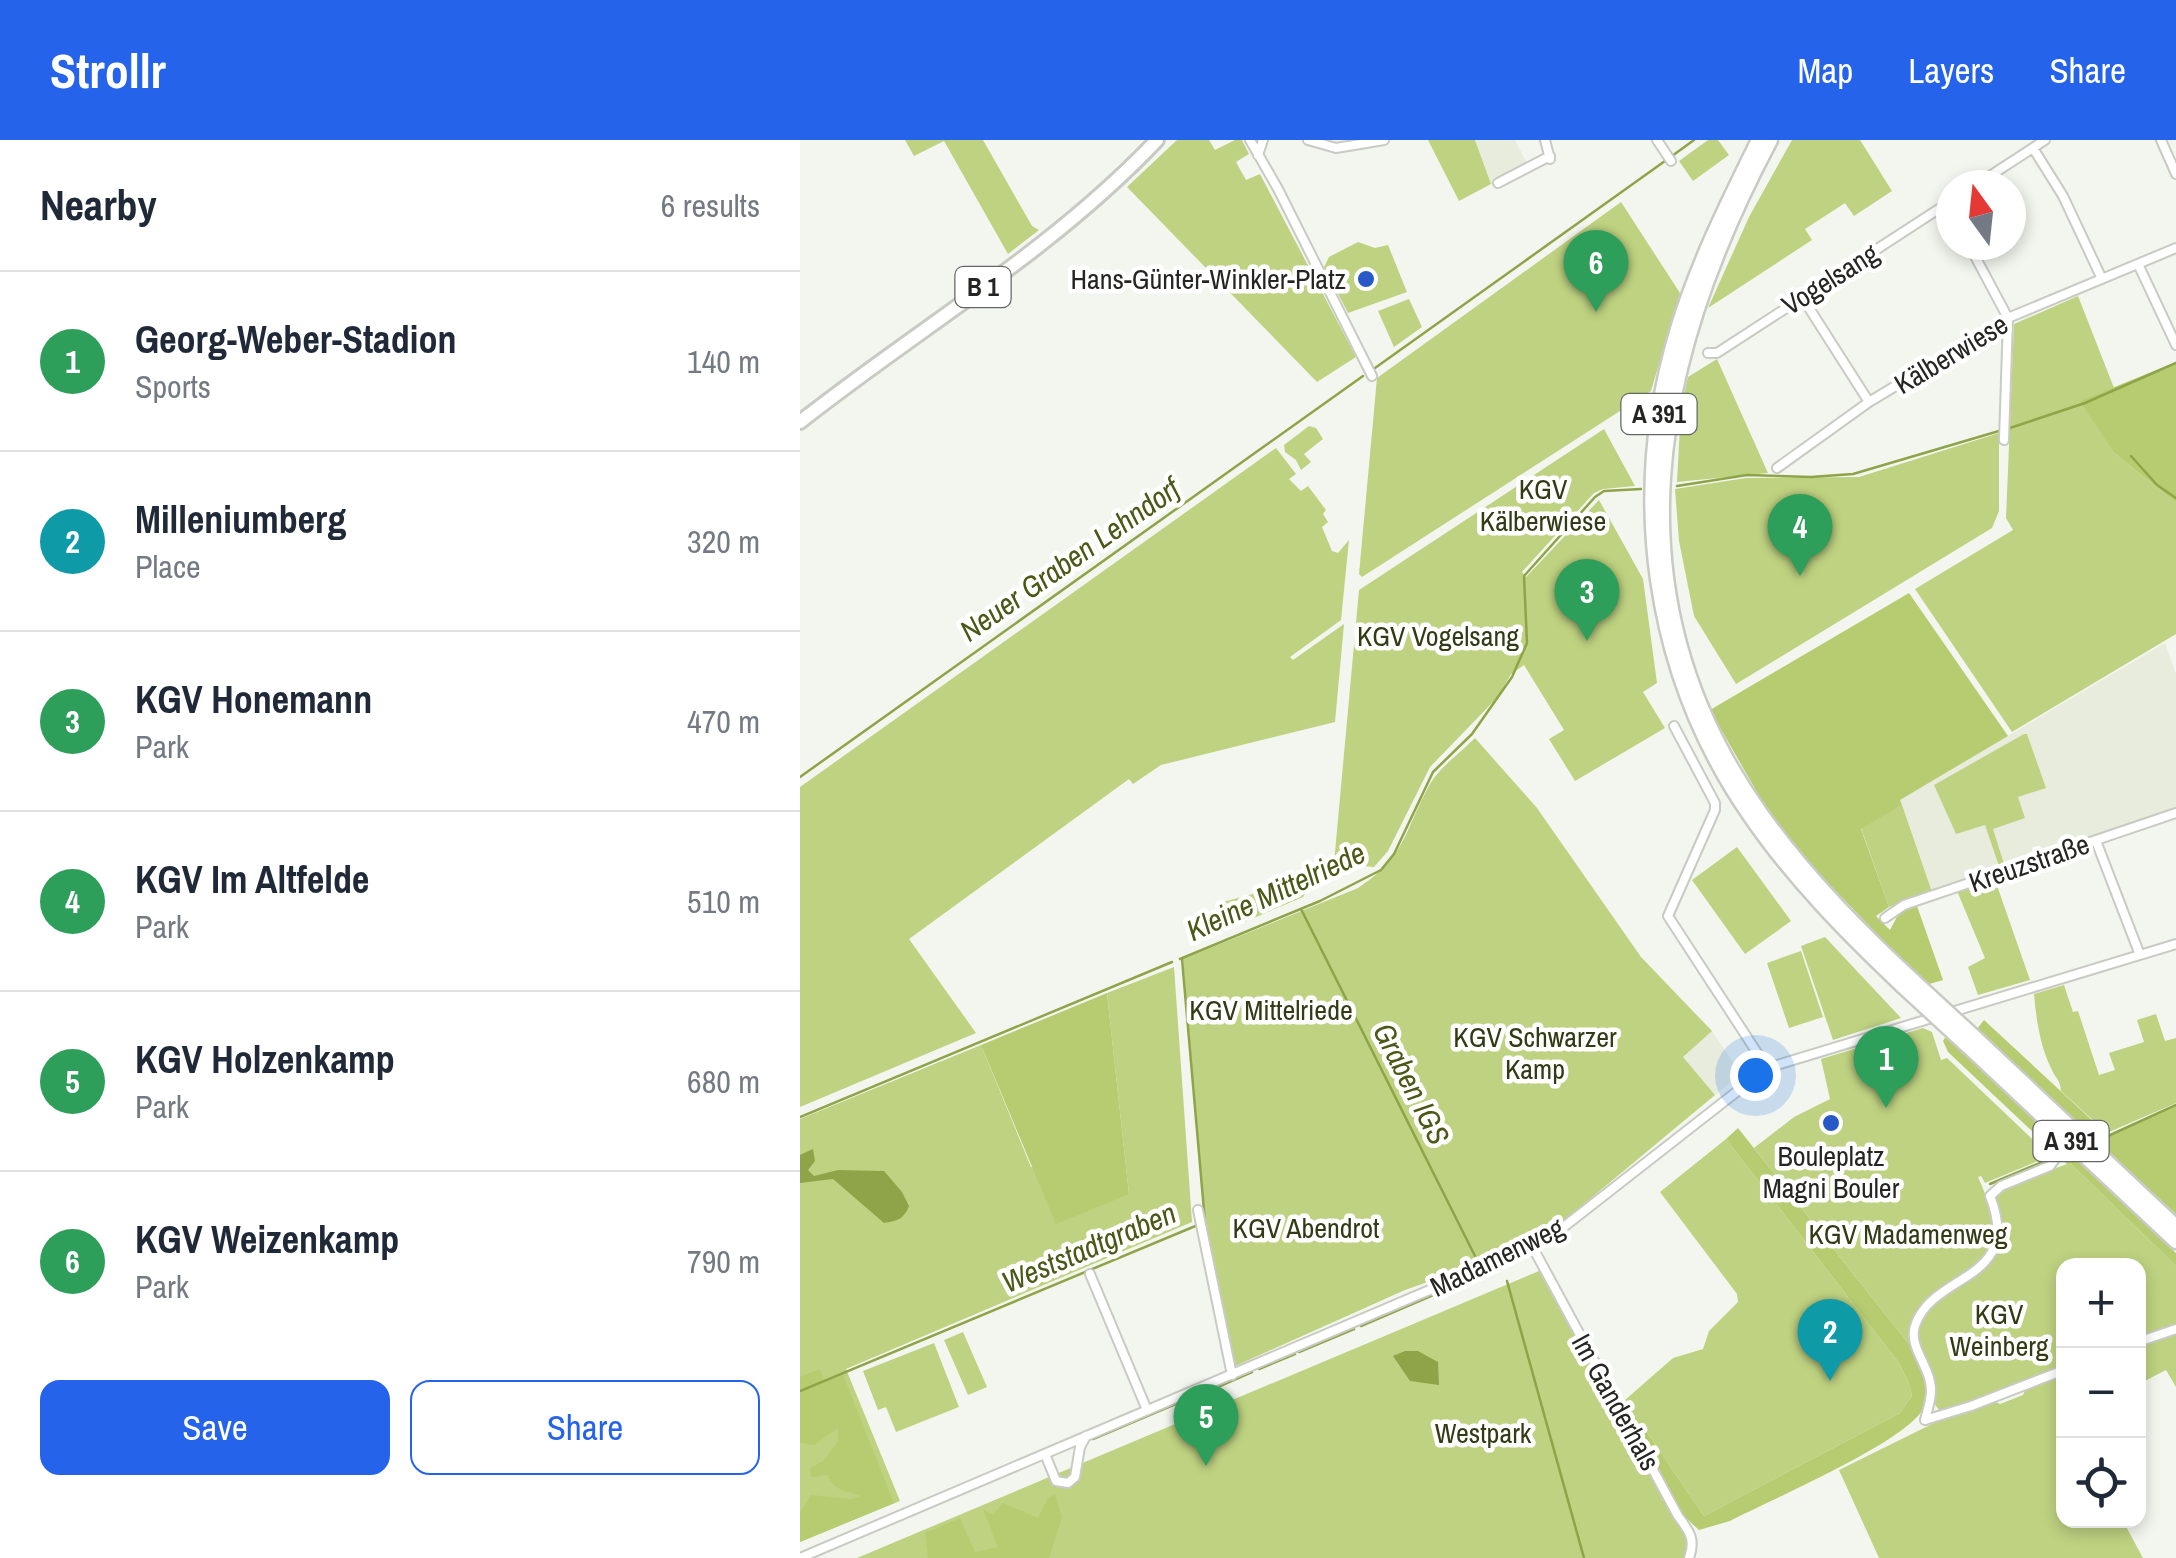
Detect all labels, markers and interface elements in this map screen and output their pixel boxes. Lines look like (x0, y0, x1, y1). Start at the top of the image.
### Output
text: Strollr (50, 38, 166, 103)
text: Map (1797, 47, 1853, 94)
text: Layers (1908, 47, 1994, 94)
text: Share (2049, 47, 2126, 94)
north arrow (1936, 170, 2026, 260)
text: Nearby (40, 177, 157, 233)
text: 6 results (661, 184, 760, 227)
pin: 6 (1564, 230, 1628, 312)
street label: Vogelsang (1774, 234, 1886, 324)
place label: Hans-Günter-Winkler-Platz (1070, 260, 1346, 298)
road number: B 1 (956, 267, 1010, 307)
marker: Hans-Günter-Winkler-Platz (1355, 268, 1377, 290)
street label: Kälberwiese (1887, 305, 2015, 403)
text: Georg-Weber-Stadion (135, 314, 456, 365)
text: 1 (65, 340, 80, 383)
text: 140 m (687, 340, 760, 383)
text: Sports (135, 365, 211, 408)
road number: A 391 (1622, 394, 1696, 434)
water label: Neuer Graben Lehndorf (952, 467, 1189, 650)
park label: KGV Kälberwiese (1480, 470, 1606, 540)
text: Milleniumberg (135, 494, 346, 545)
pin: 4 (1768, 494, 1832, 576)
text: 2 (65, 520, 80, 563)
text: 320 m (687, 520, 760, 563)
text: Place (135, 545, 201, 588)
pin: 3 (1554, 558, 1620, 641)
park label: KGV Vogelsang (1357, 617, 1519, 655)
text: KGV Honemann (135, 674, 372, 725)
text: 3 (65, 700, 80, 743)
text: 470 m (687, 700, 760, 743)
text: Park (135, 725, 189, 768)
street label: Kreuzstraße (1964, 825, 2094, 901)
water label: Kleine Mittelriede (1180, 832, 1371, 950)
text: KGV Im Altfelde (135, 854, 369, 905)
text: 4 (65, 880, 80, 923)
text: 510 m (687, 880, 760, 923)
text: Park (135, 905, 189, 948)
park label: KGV Mittelriede (1189, 991, 1353, 1029)
water label: Graben IGS (1364, 1016, 1460, 1151)
park label: KGV Schwarzer Kamp (1453, 1018, 1617, 1088)
pin: 1 (1854, 1026, 1918, 1108)
text: KGV Holzenkamp (135, 1034, 395, 1085)
your location (1730, 1050, 1781, 1101)
text: 5 (65, 1060, 80, 1103)
text: 680 m (687, 1060, 760, 1103)
text: Park (135, 1085, 189, 1128)
marker: Bouleplatz Magni Bouler (1820, 1112, 1842, 1134)
road number: A 391 (2034, 1121, 2108, 1161)
place label: Bouleplatz Magni Bouler (1763, 1137, 1900, 1207)
water label: Weststadtgraben (995, 1192, 1182, 1302)
street label: Madamenweg (1424, 1208, 1570, 1306)
park label: KGV Abendrot (1233, 1209, 1379, 1247)
text: KGV Weizenkamp (135, 1214, 399, 1265)
park label: KGV Madamenweg (1808, 1215, 2008, 1253)
text: 6 (65, 1240, 80, 1283)
text: 790 m (687, 1240, 760, 1283)
map controls (2056, 1258, 2146, 1528)
button: + (2056, 1258, 2146, 1348)
text: Park (135, 1265, 189, 1308)
park label: KGV Weinberg (1949, 1295, 2049, 1365)
pin: 2 (1798, 1298, 1862, 1381)
street label: Im Ganderhals (1563, 1327, 1669, 1477)
button: − (2056, 1348, 2146, 1438)
button: Save (40, 1380, 390, 1475)
button: Share (410, 1380, 760, 1475)
pin: 5 (1174, 1384, 1238, 1466)
park label: Westpark (1435, 1414, 1532, 1452)
button: locate (2056, 1438, 2146, 1528)

